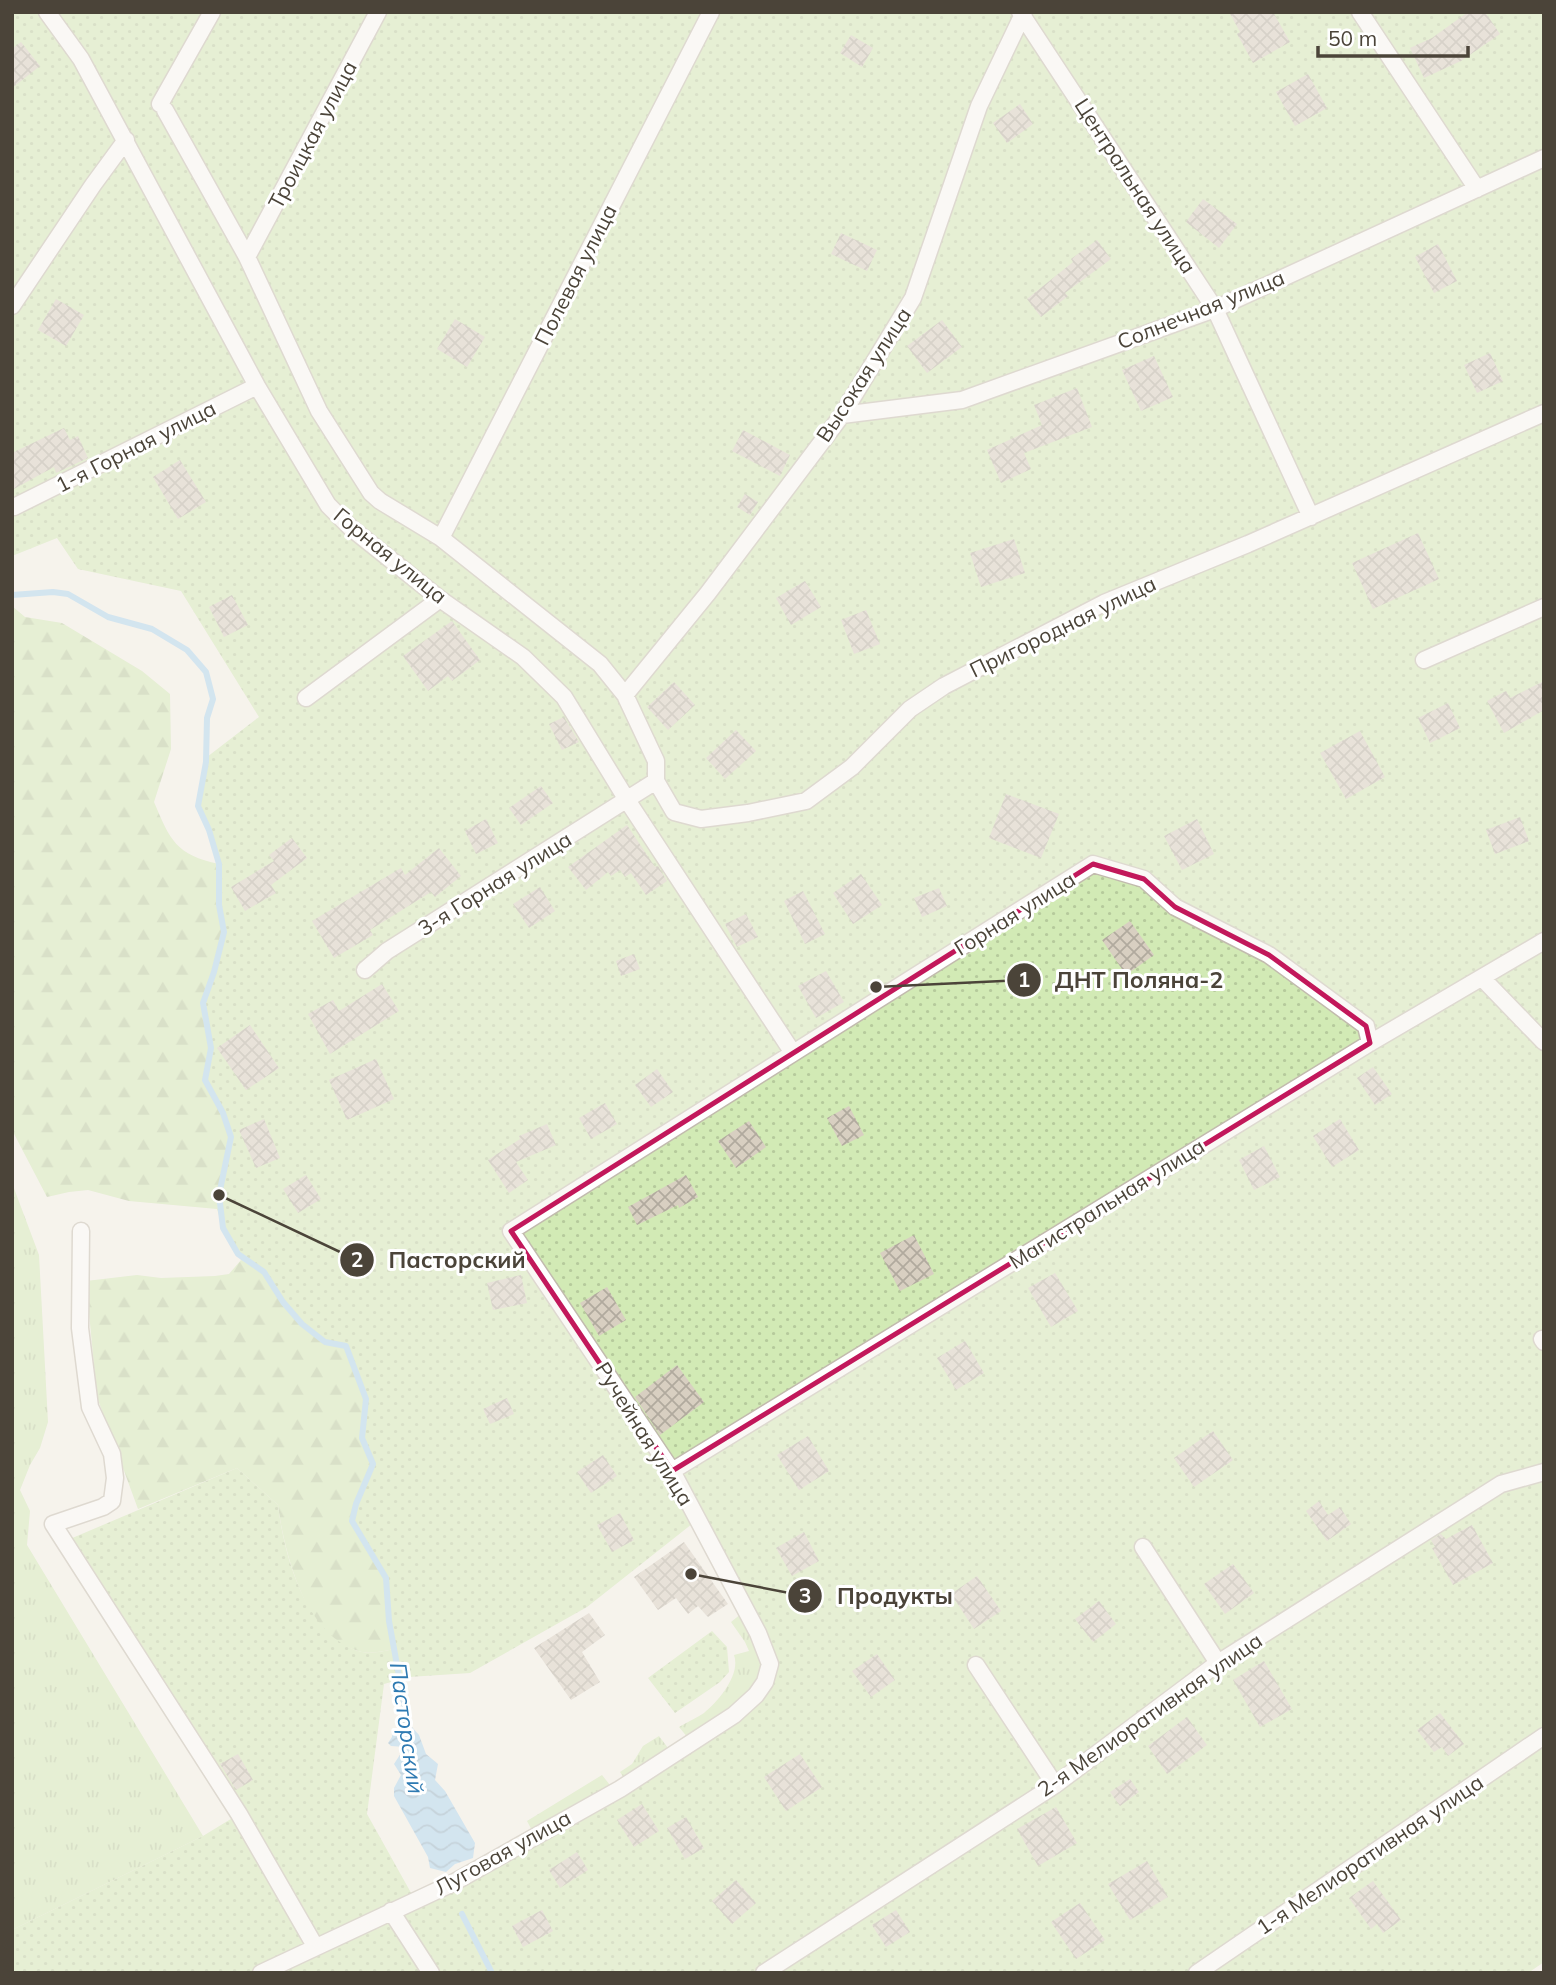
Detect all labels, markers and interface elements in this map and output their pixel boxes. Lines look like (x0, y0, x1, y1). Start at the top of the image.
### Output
scale bar (1318, 14, 1468, 58)
text: 50 m (1328, 25, 1377, 51)
street label: Троицкая улица (262, 56, 362, 213)
street label: Центральная улица (1069, 93, 1202, 278)
street label: Полевая улица (528, 200, 622, 349)
street label: Солнечная улица (1113, 264, 1288, 354)
street label: Высокая улица (810, 302, 916, 447)
street label: 1-я Горная улица (51, 394, 220, 498)
street label: Горная улица (329, 502, 452, 609)
street label: Пригородная улица (965, 570, 1160, 683)
street label: 3-я Горная улица (413, 825, 576, 941)
street label: Горная улица (949, 866, 1080, 961)
callout: ДНТ Поляна-2 (1006, 958, 1238, 1002)
text: ДНТ Поляна-2 (1055, 965, 1223, 994)
text: 1 (1018, 966, 1030, 992)
street label: Магистральная улица (1004, 1132, 1209, 1274)
callout: Пасторский (339, 1238, 539, 1282)
text: Пасторский (388, 1245, 526, 1274)
text: 2 (351, 1246, 363, 1272)
street label: Ручейная улица (590, 1357, 699, 1510)
callout: Продукты (788, 1574, 967, 1618)
text: Продукты (837, 1581, 953, 1610)
text: 3 (799, 1582, 811, 1608)
street label: 2-я Мелиоративная улица (1032, 1627, 1267, 1802)
water label: Пасторский (384, 1660, 431, 1796)
street label: 1-я Мелиоративная улица (1251, 1768, 1488, 1940)
street label: Луговая улица (430, 1804, 575, 1900)

